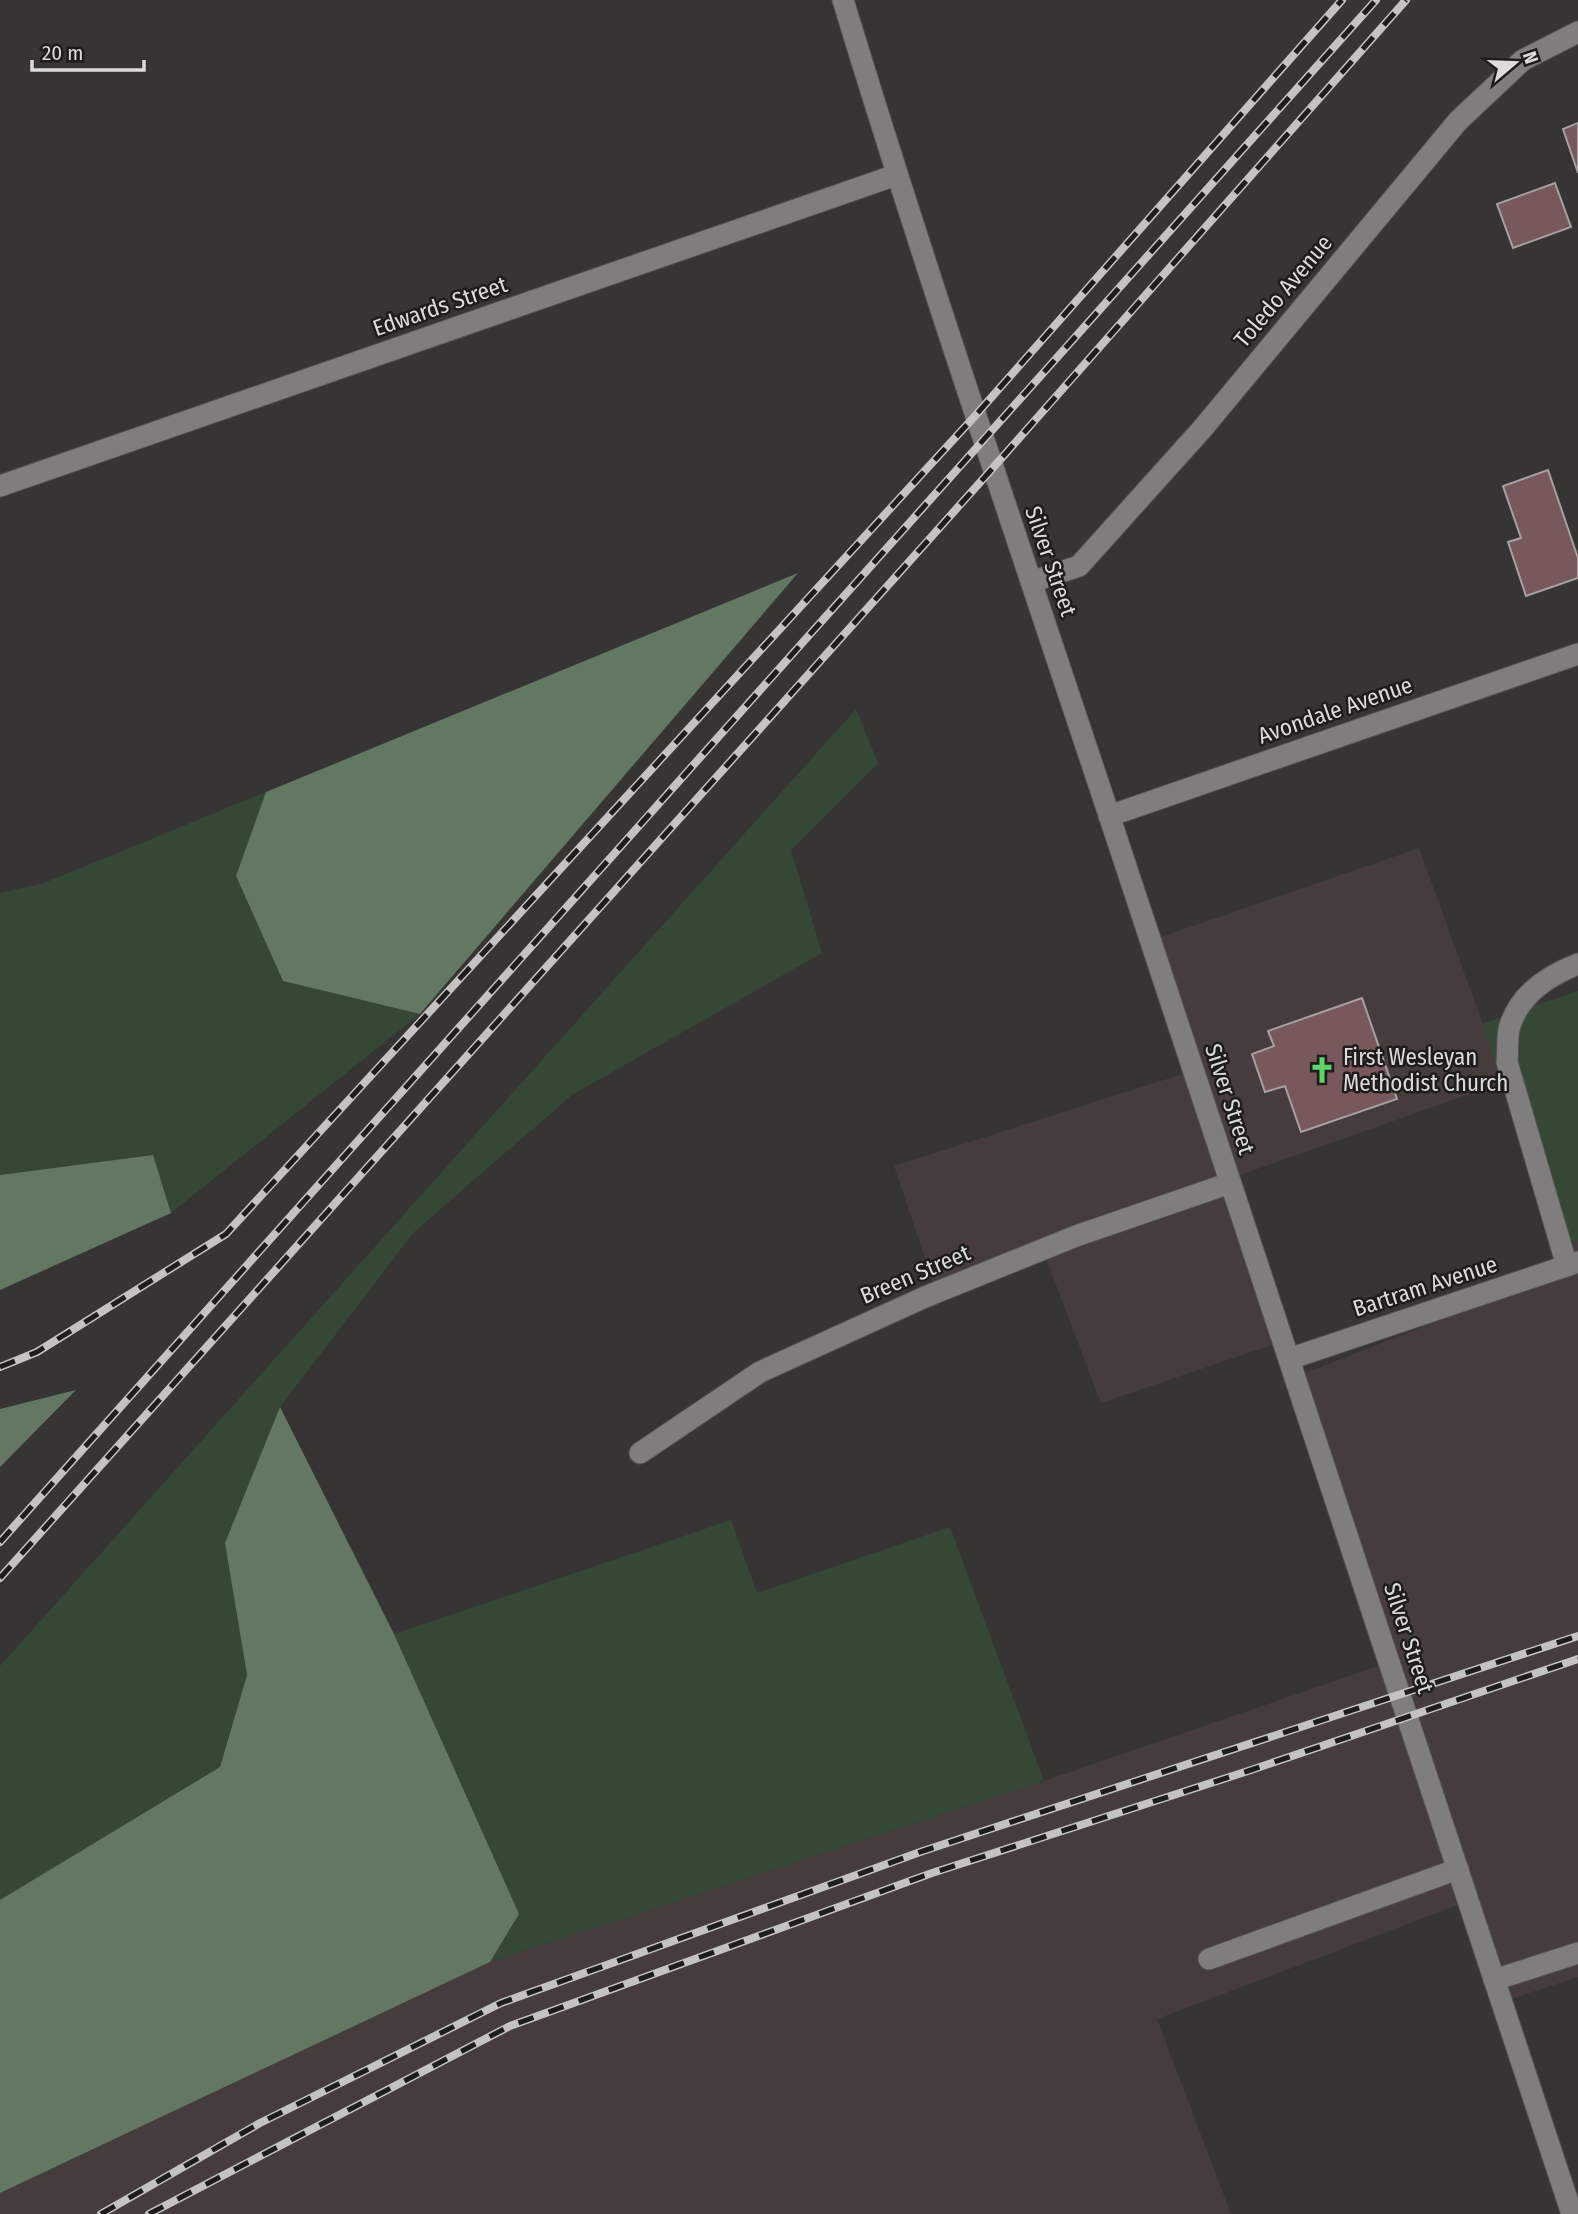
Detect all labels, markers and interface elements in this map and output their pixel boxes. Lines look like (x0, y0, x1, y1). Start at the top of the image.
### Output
scale bar (32, 28, 144, 72)
north arrow (1480, 28, 1550, 98)
text: 20 m (42, 40, 83, 66)
text: N (1518, 48, 1543, 67)
street label: Toledo Avenue (1228, 229, 1338, 353)
street label: Edwards Street (369, 270, 511, 342)
street label: Silver Street (1019, 502, 1083, 620)
street label: Avondale Avenue (1254, 670, 1416, 750)
street label: Silver Street (1199, 1040, 1261, 1158)
place label: First Wesleyan Methodist Church (1343, 1043, 1508, 1097)
church icon: First Wesleyan Methodist Church (1307, 1055, 1337, 1085)
street label: Breen Street (856, 1238, 975, 1310)
street label: Bartram Avenue (1349, 1249, 1501, 1323)
street label: Silver Street (1378, 1579, 1440, 1697)

